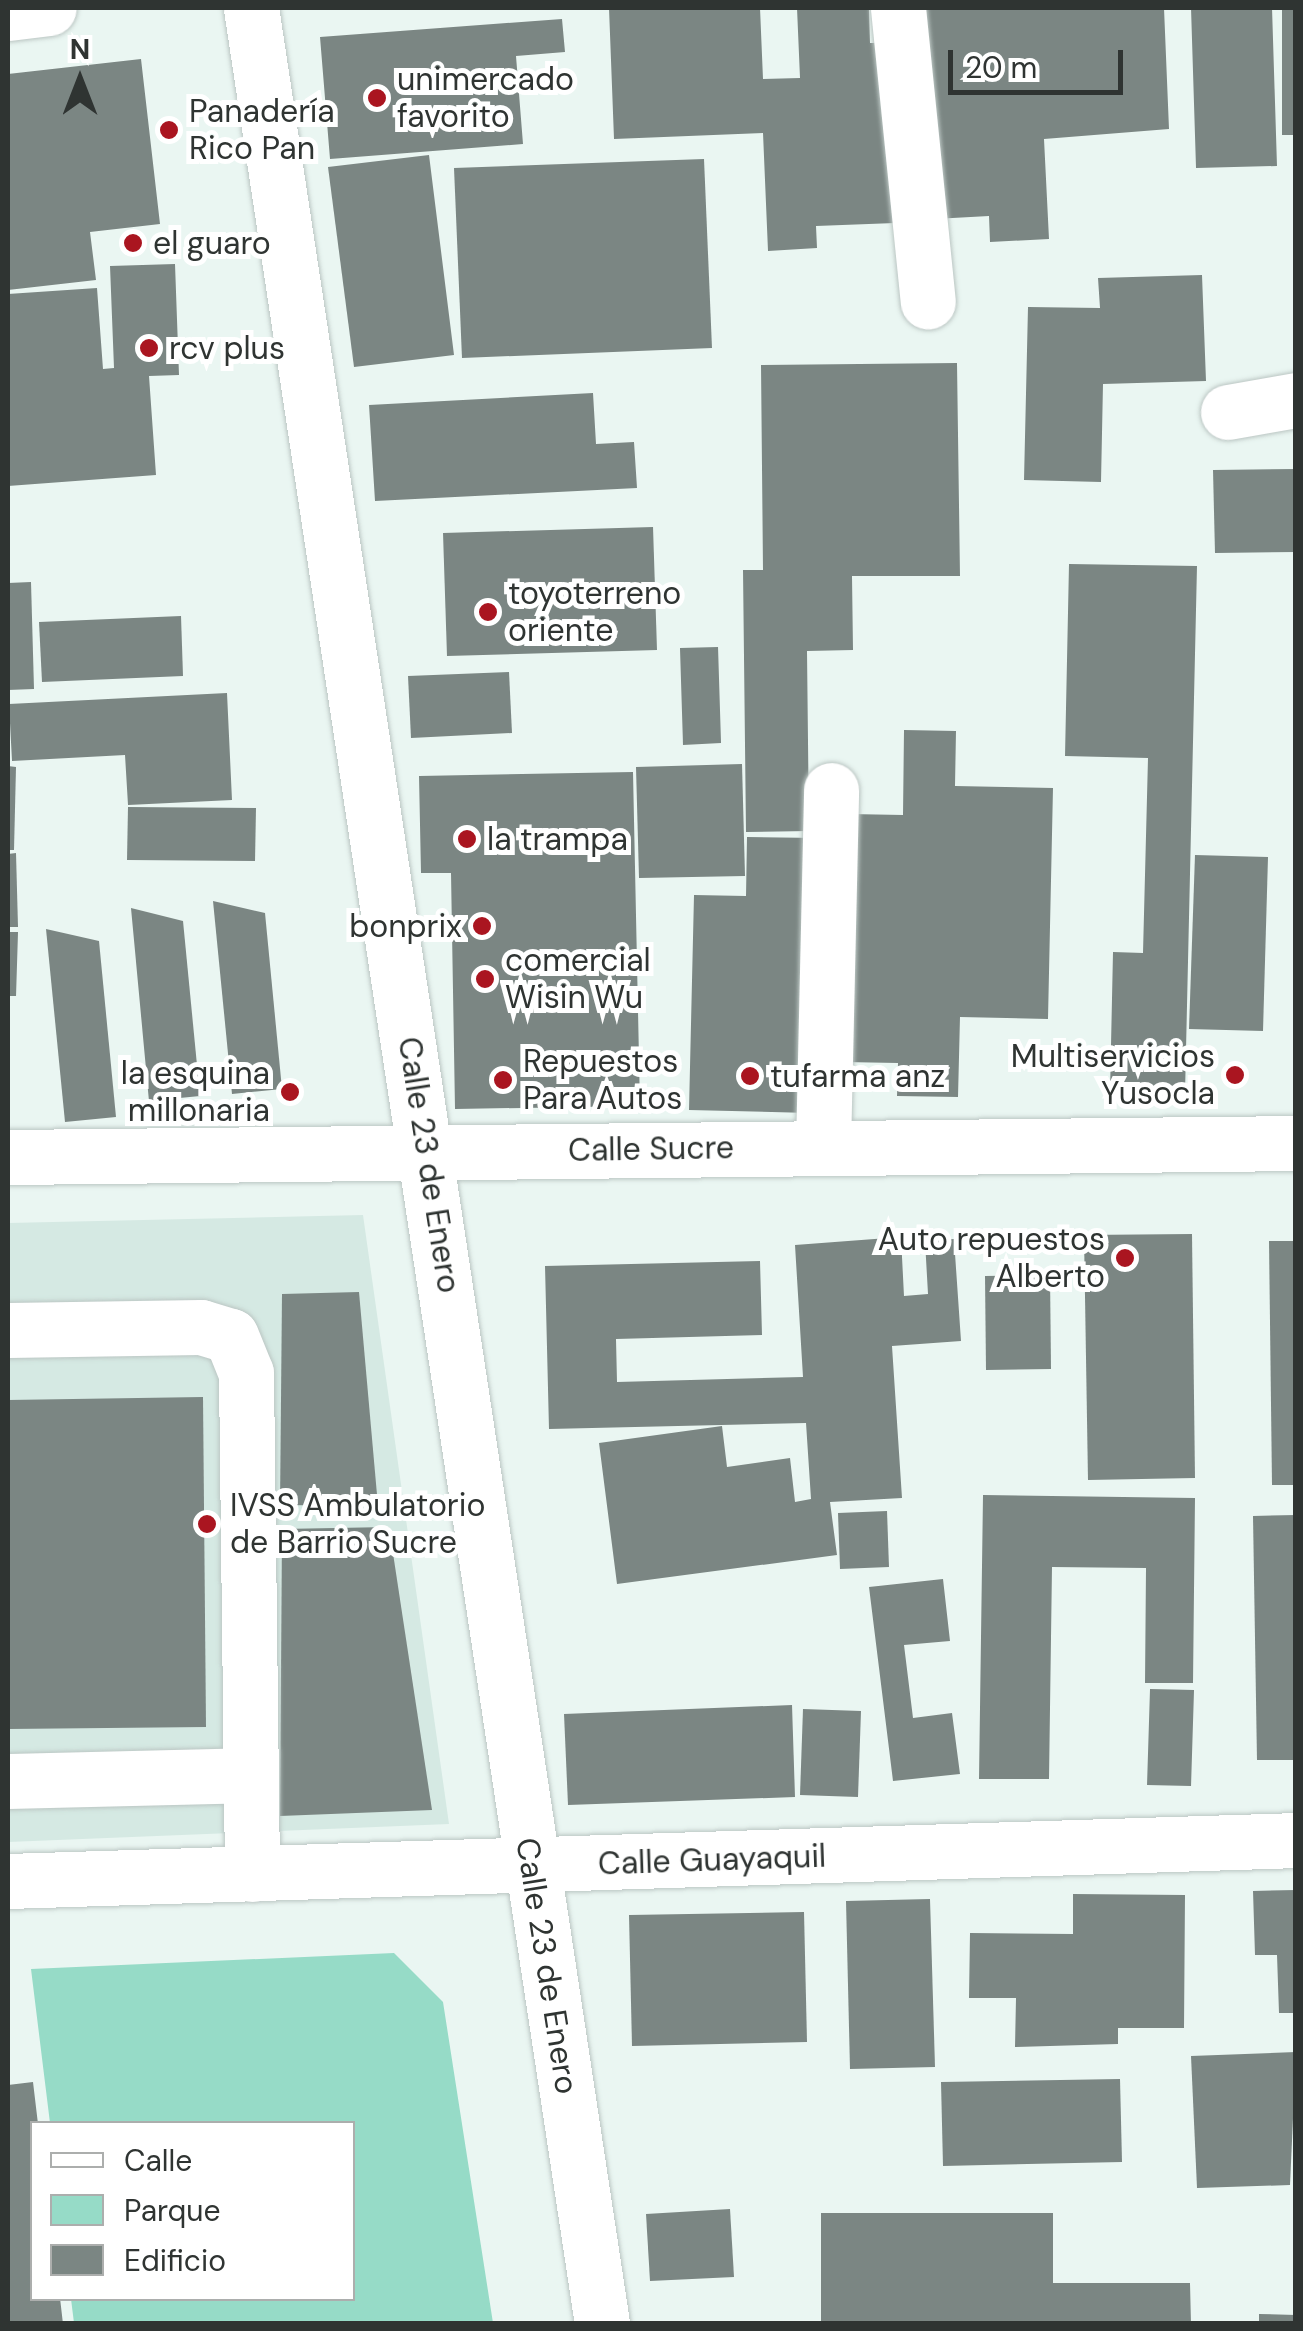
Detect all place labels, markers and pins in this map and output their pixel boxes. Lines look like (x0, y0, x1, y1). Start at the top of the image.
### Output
place label: unimercado favorito (397, 61, 574, 136)
marker: unimercado favorito (366, 87, 388, 109)
place label: Panadería Rico Pan (189, 93, 335, 168)
marker: Panadería Rico Pan (158, 119, 180, 141)
place label: el guaro (153, 224, 271, 262)
marker: el guaro (122, 232, 144, 254)
place label: rcv plus (169, 329, 285, 367)
marker: rcv plus (138, 337, 160, 359)
place label: toyoterreno oriente (508, 575, 681, 650)
marker: toyoterreno oriente (477, 601, 499, 623)
place label: la trampa (487, 820, 628, 858)
marker: la trampa (456, 828, 478, 850)
place label: bonprix (349, 907, 462, 945)
marker: bonprix (471, 915, 493, 937)
place label: comercial Wisin Wu (505, 942, 651, 1017)
marker: comercial Wisin Wu (474, 968, 496, 990)
place label: Multiservicios Yusocla (1011, 1038, 1215, 1113)
place label: Repuestos Para Autos (523, 1043, 682, 1118)
place label: la esquina millonaria (121, 1055, 270, 1130)
place label: tufarma anz (770, 1057, 945, 1095)
marker: Multiservicios Yusocla (1224, 1064, 1246, 1086)
marker: tufarma anz (739, 1065, 761, 1087)
marker: Repuestos Para Autos (492, 1069, 514, 1091)
marker: la esquina millonaria (279, 1081, 301, 1103)
place label: Auto repuestos Alberto (878, 1221, 1105, 1296)
marker: Auto repuestos Alberto (1114, 1247, 1136, 1269)
place label: IVSS Ambulatorio de Barrio Sucre (230, 1487, 485, 1562)
marker: IVSS Ambulatorio de Barrio Sucre (194, 1511, 220, 1537)

